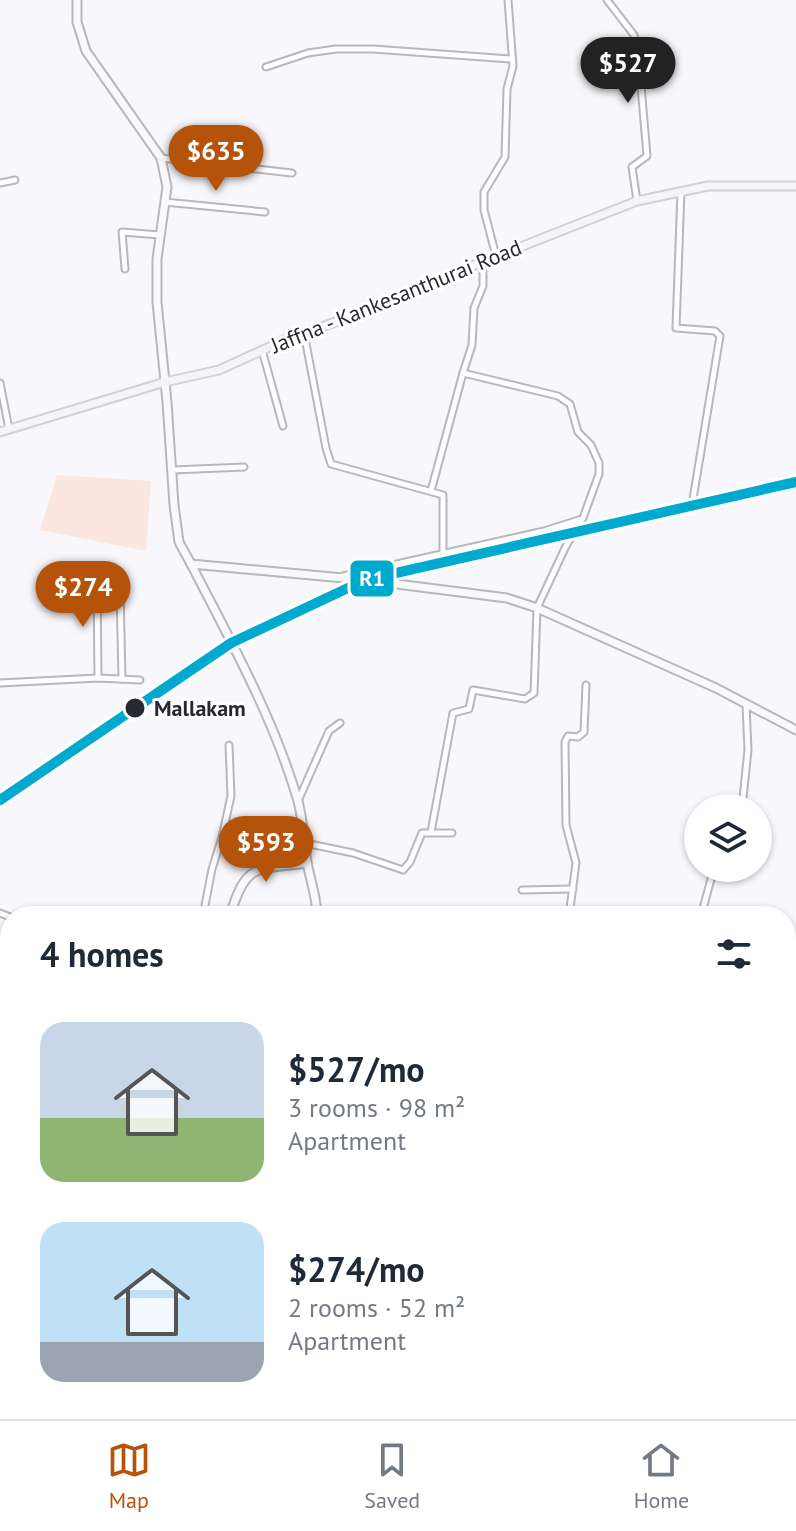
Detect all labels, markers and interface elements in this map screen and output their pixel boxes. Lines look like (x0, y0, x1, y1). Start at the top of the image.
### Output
pin: $527 (581, 37, 675, 105)
text: $527 (599, 46, 657, 79)
pin: $635 (169, 125, 263, 193)
text: $635 (187, 134, 245, 167)
street label: Jaffna - Kankesanthurai Road (266, 233, 525, 360)
line badge: R1 (349, 559, 395, 598)
pin: $274 (36, 561, 130, 629)
text: R1 (359, 564, 385, 592)
text: $274 (54, 570, 112, 603)
place label: Mallakam (154, 694, 246, 722)
marker: Mallakam (123, 696, 147, 720)
map controls (684, 794, 772, 882)
button: layers (684, 794, 772, 882)
pin: $593 (219, 816, 313, 884)
text: $593 (237, 825, 295, 858)
text: 4 homes (40, 932, 164, 976)
icon: filters (712, 932, 756, 976)
text: $527/mo (288, 1047, 425, 1091)
icon: home (104, 1054, 200, 1150)
text: 3 rooms · 98 m² (288, 1091, 465, 1124)
text: Apartment (288, 1124, 406, 1157)
text: $274/mo (288, 1247, 425, 1291)
icon: home (104, 1254, 200, 1350)
text: 2 rooms · 52 m² (288, 1291, 465, 1324)
text: Apartment (288, 1324, 406, 1357)
tab: Map (107, 1438, 151, 1514)
tab: Saved (364, 1438, 420, 1514)
tab: Home (634, 1438, 689, 1514)

